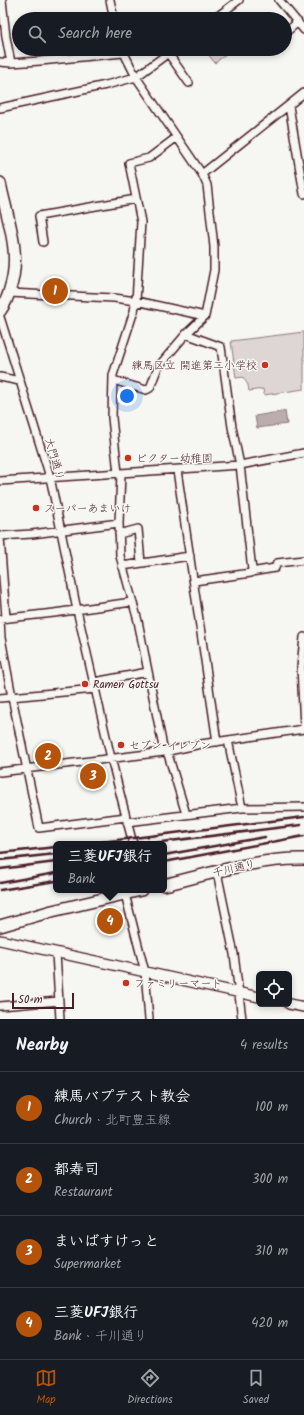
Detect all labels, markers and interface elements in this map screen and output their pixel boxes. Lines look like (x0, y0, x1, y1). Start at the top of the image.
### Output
search box (12, 12, 292, 56)
text: Search here (58, 22, 132, 46)
icon: search (26, 23, 48, 45)
pin: 1 (42, 276, 68, 306)
place label: 練馬区立 開進第二小学校 (132, 357, 257, 375)
marker: 練馬区立 開進第二小学校 (260, 360, 270, 370)
your location (117, 386, 137, 406)
street label: 大門通り (39, 436, 69, 483)
place label: ビクター幼稚園 (136, 450, 213, 468)
marker: ビクター幼稚園 (123, 453, 133, 463)
place label: スーパーあまいけ (44, 500, 131, 518)
marker: スーパーあまいけ (31, 503, 41, 513)
place label: Ramen Gottsu (93, 676, 159, 694)
marker: Ramen Gottsu (80, 679, 90, 689)
place label: セブン-イレブン (129, 737, 211, 755)
marker: セブン-イレブン (116, 740, 126, 750)
pin: 2 (35, 741, 61, 771)
pin: 3 (80, 761, 106, 791)
popup (53, 841, 167, 893)
text: 三菱UFJ銀行 (68, 845, 152, 869)
street label: 千川通り (211, 855, 258, 883)
text: Bank (68, 869, 95, 890)
pin: 4 (97, 906, 123, 936)
map controls (256, 971, 292, 1007)
button: locate (256, 971, 292, 1007)
place label: ファミリーマート (134, 975, 222, 993)
marker: ファミリーマート (121, 978, 131, 988)
scale bar (12, 991, 74, 1010)
text: 50 m (18, 991, 43, 1009)
text: Nearby (16, 1032, 68, 1059)
text: 4 results (240, 1035, 288, 1056)
text: 練馬バプテスト教会 (54, 1085, 190, 1109)
text: 1 (27, 1097, 31, 1118)
text: 100 m (255, 1097, 288, 1118)
text: Church · 北町豊玉線 (54, 1110, 171, 1131)
text: 都寿司 (54, 1158, 99, 1182)
text: 2 (25, 1169, 33, 1190)
text: 300 m (252, 1169, 288, 1190)
text: Restaurant (54, 1182, 113, 1203)
text: まいばすけっと (54, 1230, 159, 1254)
text: 3 (25, 1241, 33, 1262)
text: 310 m (254, 1241, 288, 1262)
text: Supermarket (54, 1254, 121, 1275)
text: 三菱UFJ銀行 (54, 1301, 138, 1325)
text: 4 (25, 1313, 33, 1334)
text: 420 m (251, 1313, 288, 1334)
text: Bank · 千川通り (54, 1326, 147, 1347)
tab: Map (35, 1367, 57, 1409)
tab: Directions (127, 1367, 173, 1409)
tab: Saved (243, 1367, 269, 1409)

